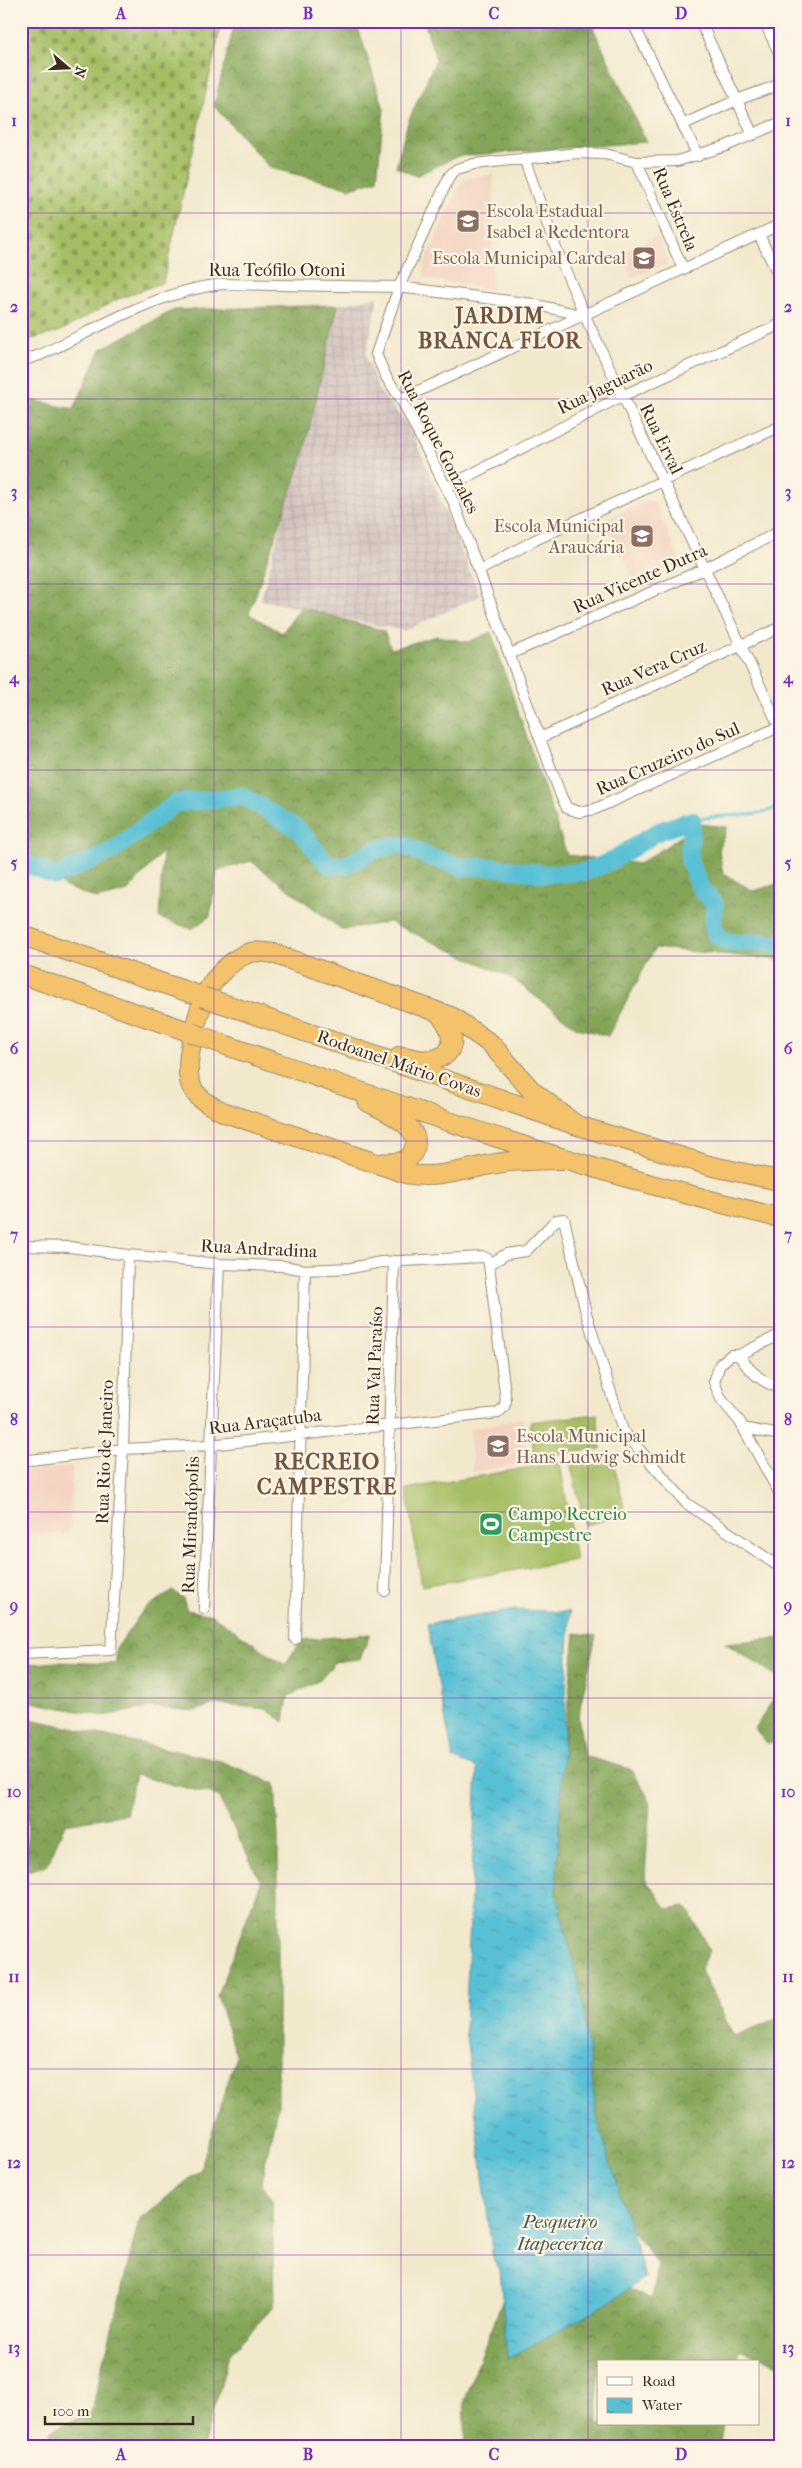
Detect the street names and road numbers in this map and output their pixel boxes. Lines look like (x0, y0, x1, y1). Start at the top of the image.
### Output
street label: Rua Estrela (648, 164, 702, 255)
street label: Rua Teófilo Otoni (208, 260, 346, 281)
street label: Rua Jaguarão (554, 355, 656, 419)
street label: Rua Roque Gonzales (393, 367, 483, 518)
street label: Rua Erval (635, 400, 687, 478)
street label: Rua Vicente Dutra (570, 540, 711, 618)
street label: Rua Vera Cruz (598, 636, 710, 700)
street label: Rua Cruzeiro do Sul (593, 718, 743, 800)
street label: Rodoanel Mário Covas (314, 1026, 484, 1102)
street label: Rua Andradina (200, 1235, 319, 1263)
street label: Rua Val Paraíso (362, 1306, 388, 1426)
street label: Rua Rio de Janeiro (92, 1379, 118, 1525)
street label: Rua Araçatuba (207, 1405, 323, 1439)
street label: Rua Mirandópolis (178, 1455, 204, 1594)

